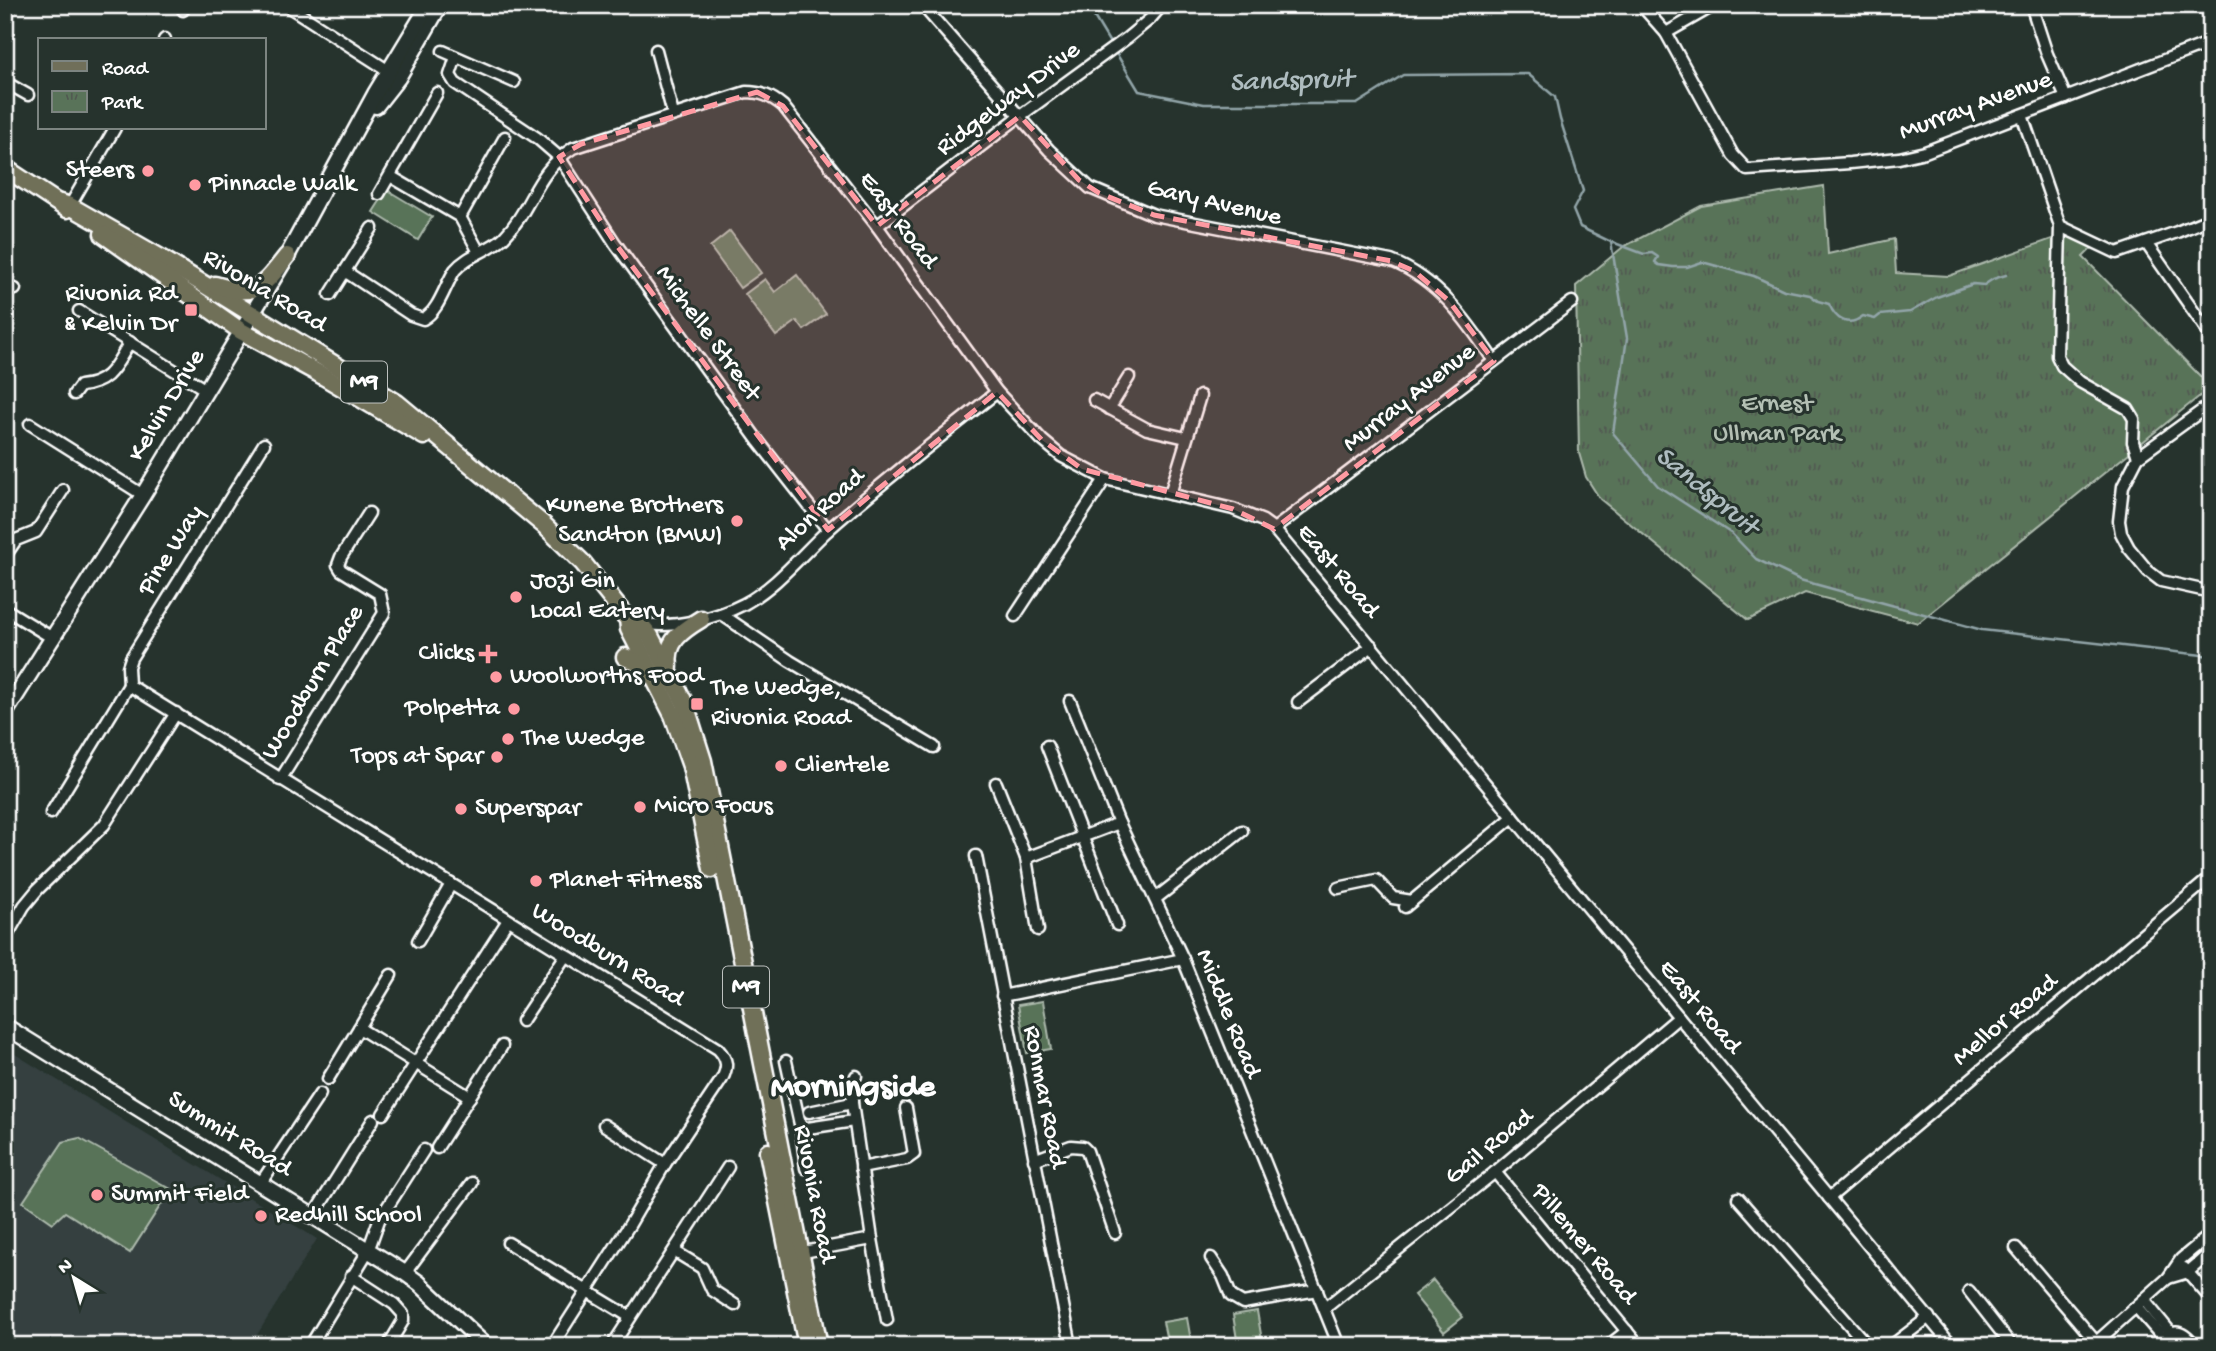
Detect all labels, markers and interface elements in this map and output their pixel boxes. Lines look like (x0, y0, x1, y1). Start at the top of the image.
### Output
street label: Ridgeway Drive (931, 35, 1088, 164)
legend (38, 38, 266, 130)
text: Road (102, 58, 150, 83)
water label: Sandspruit (1229, 63, 1358, 101)
street label: Murray Avenue (1895, 65, 2057, 149)
text: Park (101, 92, 145, 117)
place label: Steers (66, 156, 135, 187)
marker: Steers (140, 163, 156, 179)
street label: East Road (850, 166, 945, 277)
place label: Pinnacle Walk (208, 170, 359, 201)
street label: Gary Avenue (1144, 173, 1285, 235)
marker: Pinnacle Walk (187, 177, 203, 193)
street label: Rivonia Road (196, 243, 333, 342)
street label: Michelle Street (647, 260, 768, 410)
place label: Rivonia Rd & Kelvin Dr (64, 280, 180, 341)
marker: Rivonia Rd & Kelvin Dr (183, 302, 199, 318)
street label: Murray Avenue (1337, 337, 1483, 461)
street label: Kelvin Drive (122, 344, 214, 468)
road number: M9 (341, 362, 387, 402)
park label: Ernest Ullman Park (1713, 390, 1843, 451)
water label: Sandspruit (1648, 441, 1768, 546)
street label: Alon Road (770, 462, 873, 559)
place label: Kunene Brothers Sandton (BMW) (546, 491, 724, 552)
street label: Pine Way (131, 500, 212, 603)
marker: Kunene Brothers Sandton (BMW) (729, 513, 745, 529)
street label: East Road (1289, 518, 1387, 627)
place label: Jozi Gin Local Eatery (530, 567, 665, 628)
marker: Jozi Gin Local Eatery (508, 589, 524, 605)
street label: Woodburn Place (256, 600, 373, 766)
place label: Clicks (419, 639, 475, 670)
marker: Clicks (480, 646, 496, 662)
place label: Woolworths Food (510, 662, 705, 693)
marker: Woolworths Food (488, 669, 504, 685)
place label: The Wedge, Rivonia Road (709, 674, 852, 735)
place label: Polpetta (404, 694, 502, 725)
marker: The Wedge, Rivonia Road (689, 696, 705, 712)
marker: Polpetta (506, 701, 522, 717)
place label: The Wedge (520, 724, 645, 755)
marker: The Wedge (500, 731, 516, 747)
place label: Tops at Spar (349, 742, 486, 773)
marker: Tops at Spar (489, 749, 505, 765)
place label: Clientele (795, 751, 890, 782)
marker: Clientele (773, 758, 789, 774)
place label: Micro Focus (654, 792, 774, 823)
place label: Superspar (475, 794, 583, 825)
marker: Micro Focus (632, 799, 648, 815)
marker: Superspar (453, 801, 469, 817)
place label: Planet Fitness (549, 866, 703, 897)
marker: Planet Fitness (528, 873, 544, 889)
street label: Woodburn Road (525, 897, 691, 1016)
street label: Middle Road (1187, 945, 1268, 1085)
street label: East Road (1651, 954, 1749, 1063)
road number: M9 (723, 967, 769, 1007)
street label: Mellor Road (1947, 967, 2067, 1074)
street label: Ronmar Road (1014, 1023, 1072, 1173)
district label: Morningside (771, 1070, 936, 1108)
street label: Summit Road (161, 1085, 298, 1186)
street label: Gail Road (1439, 1102, 1542, 1193)
street label: Rivonia Road (784, 1123, 842, 1267)
street label: Pillemer Road (1523, 1177, 1644, 1313)
place label: Summit Field (111, 1180, 250, 1211)
marker: Summit Field (89, 1187, 105, 1203)
place label: Redhill School (275, 1201, 422, 1232)
marker: Redhill School (253, 1208, 269, 1224)
north arrow (38, 1242, 108, 1312)
text: N (54, 1254, 78, 1280)

